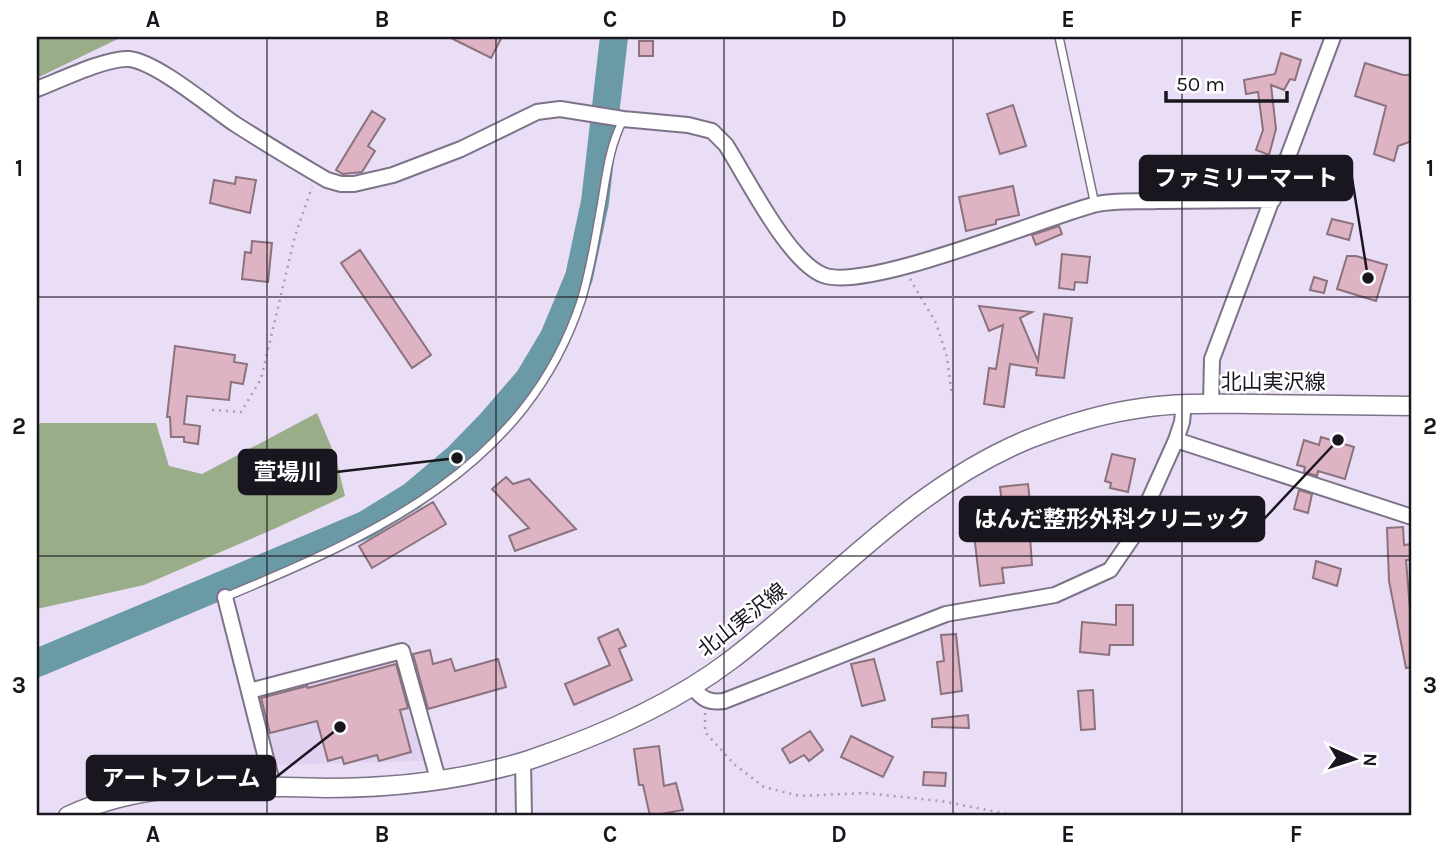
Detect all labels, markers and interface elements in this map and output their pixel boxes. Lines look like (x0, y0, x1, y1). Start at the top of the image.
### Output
text: A (146, 6, 160, 33)
text: B (375, 6, 389, 33)
text: C (603, 6, 617, 33)
text: D (831, 6, 847, 33)
text: E (1061, 6, 1075, 33)
text: F (1290, 6, 1302, 33)
scale bar (1166, 60, 1286, 104)
text: 50 m (1176, 72, 1225, 96)
text: 1 (15, 155, 23, 182)
text: 1 (1426, 155, 1434, 182)
callout: ファミリーマート (1140, 156, 1352, 200)
text: ファミリーマート (1154, 165, 1338, 192)
street label: 北山実沢線 (1221, 370, 1326, 394)
text: 2 (12, 413, 26, 440)
text: 2 (1423, 413, 1437, 440)
callout: 萱場川 (239, 450, 336, 494)
text: 萱場川 (254, 459, 323, 486)
callout: はんだ整形外科クリニック (960, 497, 1264, 541)
text: はんだ整形外科クリニック (974, 506, 1250, 533)
street label: 北山実沢線 (693, 578, 791, 662)
text: 3 (12, 672, 26, 699)
text: 3 (1423, 672, 1437, 699)
north arrow (1320, 724, 1390, 794)
text: N (1359, 752, 1381, 767)
callout: アートフレーム (87, 756, 275, 800)
text: アートフレーム (102, 765, 260, 792)
text: A (146, 821, 160, 848)
text: B (375, 821, 389, 848)
text: C (603, 821, 617, 848)
text: D (831, 821, 847, 848)
text: E (1061, 821, 1075, 848)
text: F (1290, 821, 1302, 848)

